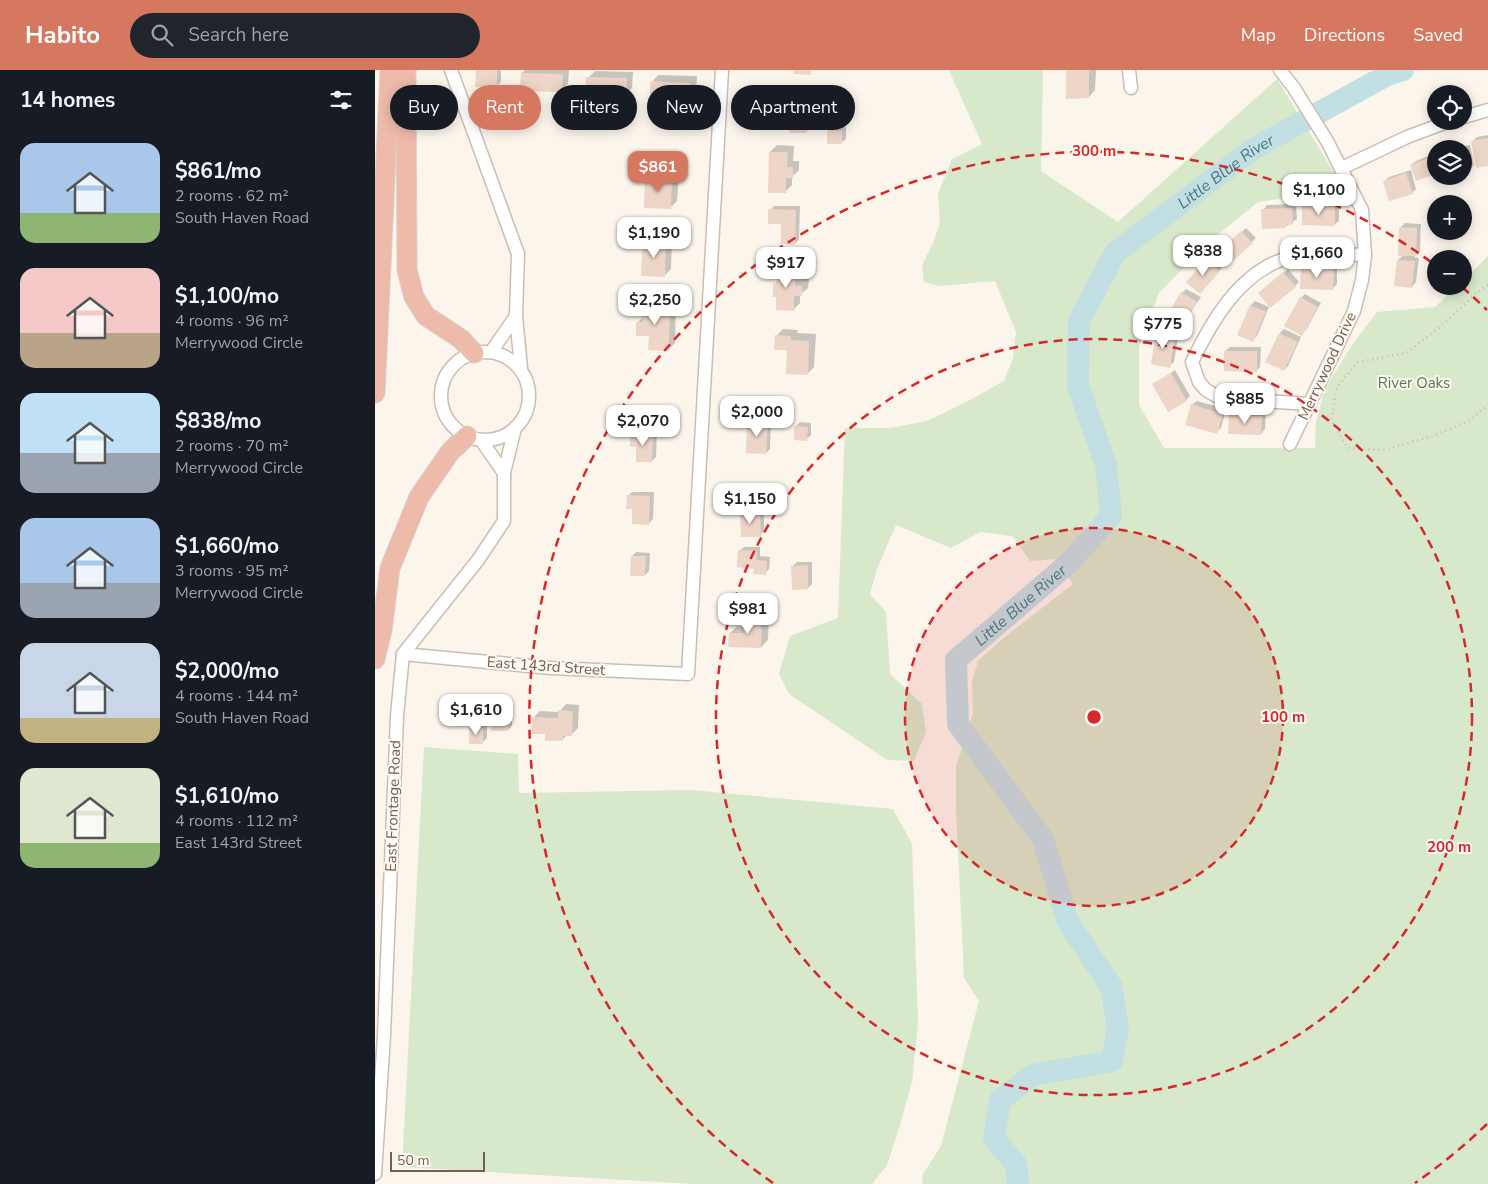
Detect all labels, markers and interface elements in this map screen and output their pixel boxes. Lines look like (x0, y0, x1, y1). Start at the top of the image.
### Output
search box (130, 13, 480, 58)
text: Habito (25, 19, 100, 51)
icon: search (148, 21, 176, 49)
text: Search here (188, 22, 289, 48)
text: Map (1241, 23, 1276, 47)
text: Directions (1304, 23, 1385, 47)
text: Saved (1413, 23, 1463, 47)
chip: Buy (390, 85, 458, 130)
chip: Rent (468, 85, 541, 130)
chip: Filters (551, 85, 637, 130)
chip: New (647, 85, 721, 130)
chip: Apartment (731, 85, 855, 130)
map controls (1427, 85, 1472, 295)
button: locate (1427, 85, 1472, 130)
text: 14 homes (20, 86, 115, 114)
icon: filters (327, 86, 355, 114)
water label: Little Blue River (1173, 129, 1279, 214)
button: layers (1427, 140, 1472, 185)
text: 300 m (1072, 141, 1116, 161)
pin: $861 (628, 150, 688, 193)
text: $861 (639, 156, 677, 178)
text: $861/mo (175, 157, 261, 185)
icon: home (60, 163, 120, 223)
pin: $1,100 (1278, 174, 1360, 216)
text: $1,100 (1293, 179, 1345, 201)
text: 2 rooms · 62 m² (175, 185, 288, 207)
button: + (1427, 195, 1472, 240)
text: South Haven Road (175, 207, 309, 229)
pin: $1,190 (613, 216, 695, 259)
text: $1,190 (628, 222, 680, 244)
pin: $838 (1173, 234, 1233, 277)
pin: $1,660 (1276, 236, 1358, 279)
text: $838 (1184, 240, 1222, 262)
text: $1,660 (1291, 242, 1343, 264)
pin: $917 (756, 246, 816, 289)
button: − (1427, 250, 1472, 295)
text: $917 (767, 252, 805, 274)
text: $1,100/mo (175, 282, 279, 310)
pin: $2,250 (614, 284, 696, 326)
icon: home (60, 288, 120, 348)
text: $2,250 (629, 289, 681, 311)
pin: $775 (1133, 308, 1193, 350)
street label: Merrywood Drive (1293, 309, 1361, 423)
text: 4 rooms · 96 m² (175, 310, 288, 332)
text: $775 (1144, 313, 1182, 335)
text: Merrywood Circle (175, 332, 303, 354)
park label: River Oaks (1378, 373, 1450, 393)
pin: $885 (1215, 382, 1275, 425)
text: $885 (1226, 388, 1264, 410)
pin: $2,000 (716, 396, 798, 438)
text: $2,000 (731, 401, 783, 423)
pin: $2,070 (602, 404, 684, 447)
text: $838/mo (175, 407, 261, 435)
text: $2,070 (617, 410, 669, 432)
icon: home (60, 413, 120, 473)
text: 2 rooms · 70 m² (175, 435, 288, 457)
text: Merrywood Circle (175, 457, 303, 479)
pin: $1,150 (709, 482, 791, 525)
text: $1,150 (724, 488, 776, 510)
text: $1,660/mo (175, 532, 279, 560)
icon: home (60, 538, 120, 598)
water label: Little Blue River (970, 559, 1072, 651)
text: 3 rooms · 95 m² (175, 560, 288, 582)
text: Merrywood Circle (175, 582, 303, 604)
pin: $981 (718, 592, 778, 635)
text: $981 (729, 598, 767, 620)
street label: East 143rd Street (486, 652, 607, 680)
text: $2,000/mo (175, 657, 279, 685)
icon: home (60, 663, 120, 723)
text: 4 rooms · 144 m² (175, 685, 298, 707)
pin: $1,610 (435, 694, 517, 736)
text: $1,610 (450, 699, 502, 721)
text: South Haven Road (175, 707, 309, 729)
text: 100 m (1261, 707, 1305, 727)
centre of rings (1085, 708, 1103, 726)
street label: East Frontage Road (381, 740, 405, 872)
text: $1,610/mo (175, 782, 279, 810)
icon: home (60, 788, 120, 848)
text: 4 rooms · 112 m² (175, 810, 298, 832)
text: East 143rd Street (175, 832, 302, 854)
text: 200 m (1427, 837, 1471, 857)
scale bar (390, 1149, 485, 1172)
text: 50 m (397, 1151, 429, 1170)

